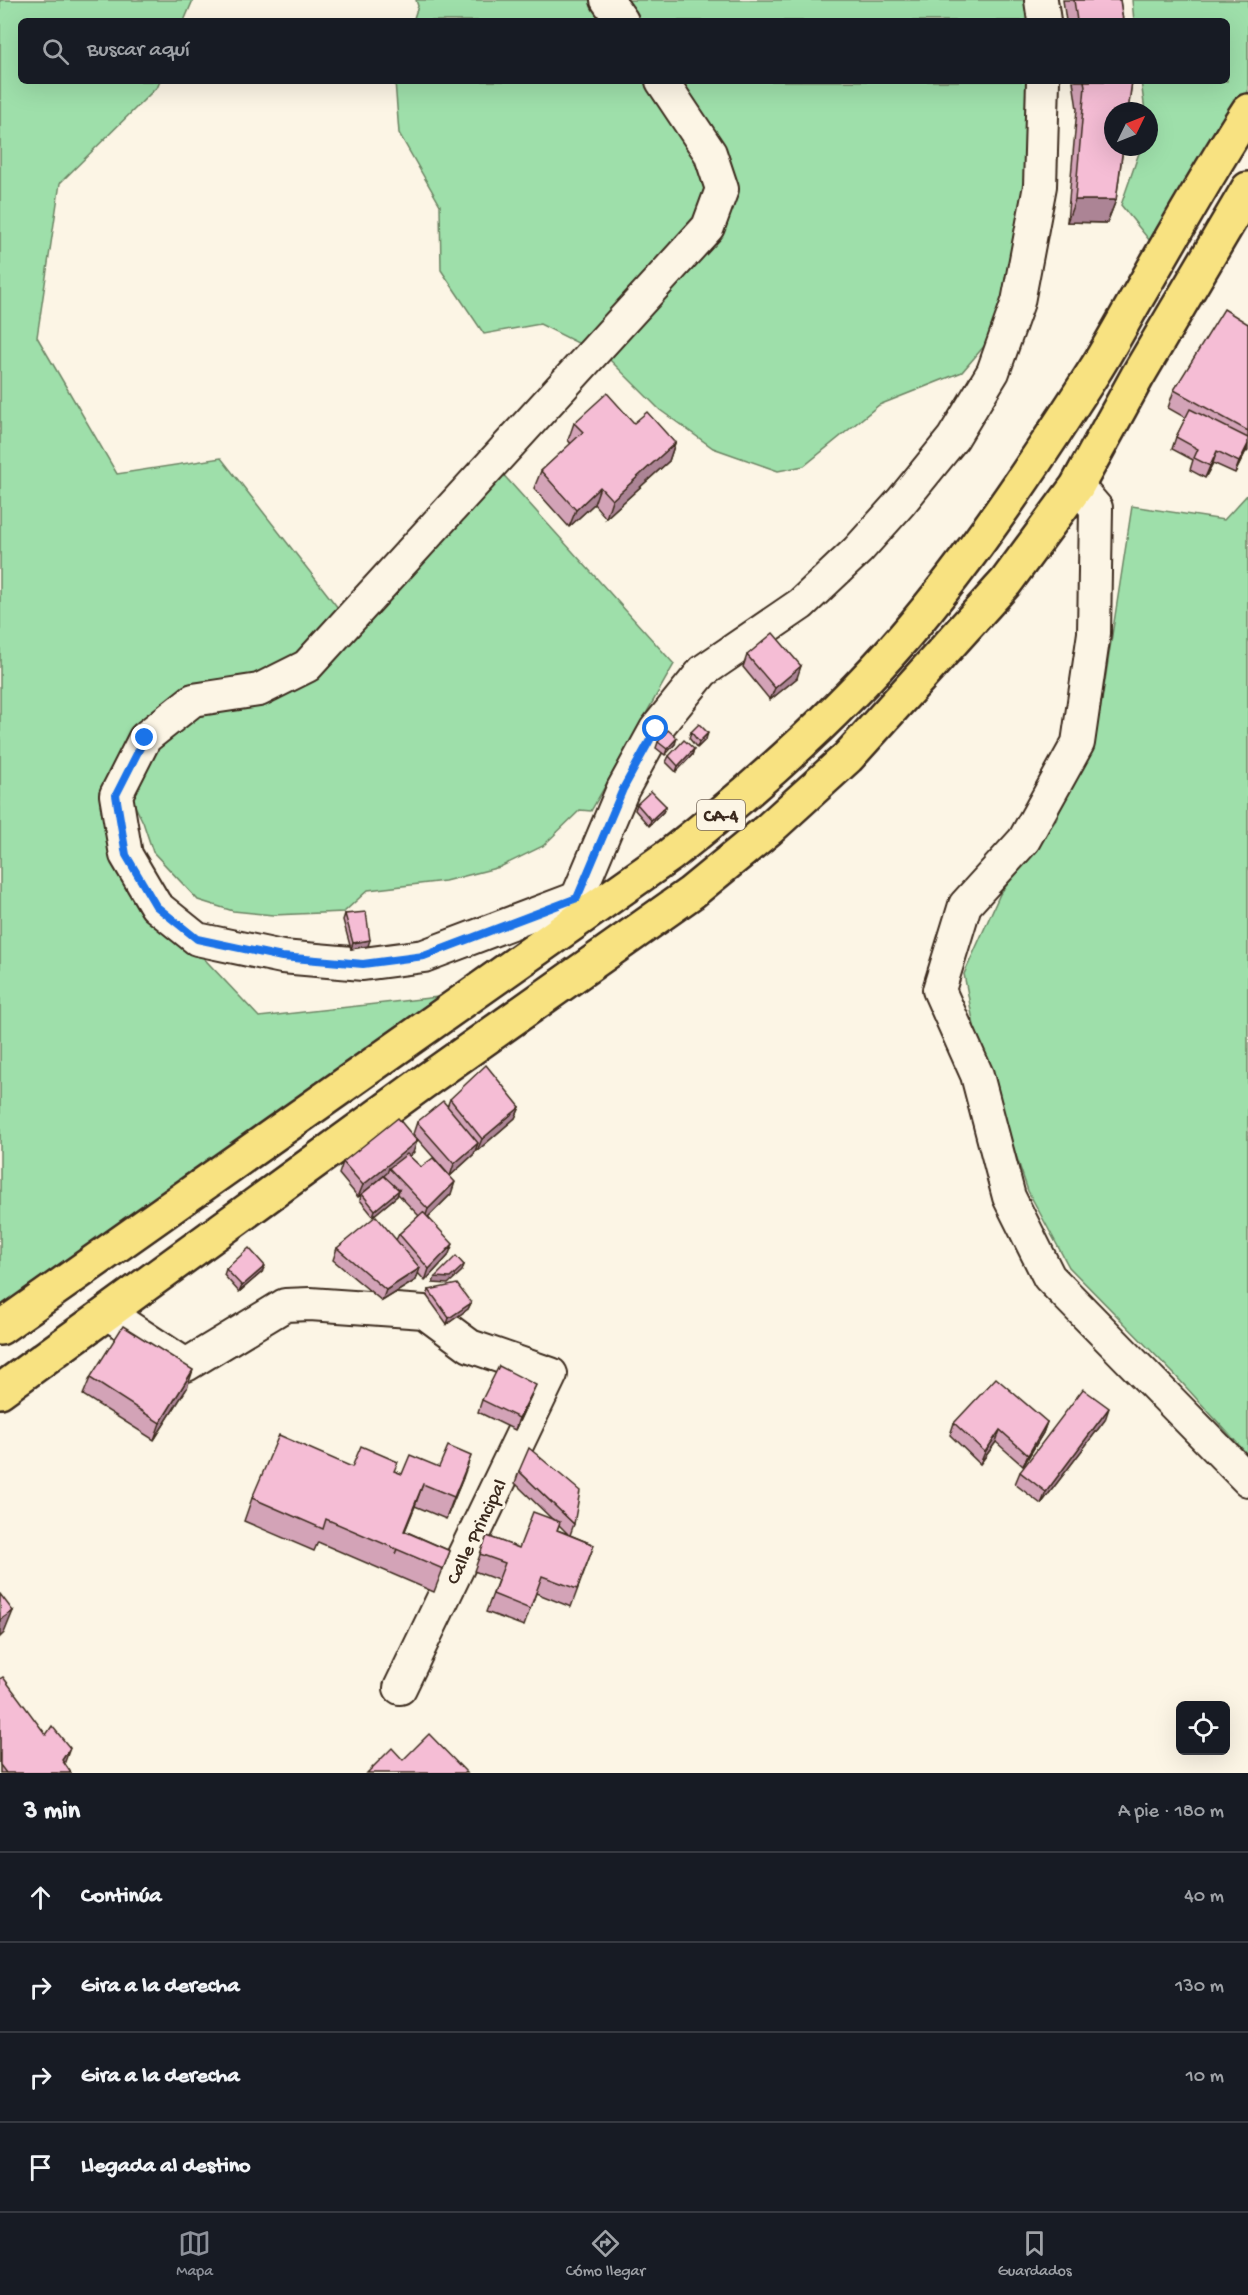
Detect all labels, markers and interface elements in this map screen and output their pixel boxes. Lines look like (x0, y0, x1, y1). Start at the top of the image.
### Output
search box (18, 18, 1230, 84)
icon: search (39, 35, 72, 68)
text: Buscar aquí (87, 38, 190, 64)
north arrow (1104, 102, 1158, 156)
route start (642, 715, 668, 741)
route end (131, 724, 157, 750)
road number: CA-4 (697, 800, 745, 830)
street label: Calle Principal (443, 1476, 514, 1589)
map controls (1176, 1701, 1230, 1755)
button: locate (1176, 1701, 1230, 1755)
text: 3 min (24, 1797, 80, 1828)
text: A pie · 180 m (1118, 1801, 1224, 1824)
icon: ahead (24, 1881, 57, 1914)
text: Continúa (81, 1884, 162, 1910)
text: 40 m (1184, 1886, 1224, 1909)
icon: right (24, 1971, 57, 2004)
text: Gira a la derecha (81, 1974, 239, 2000)
text: 130 m (1175, 1976, 1224, 1999)
icon: right (24, 2061, 57, 2094)
text: Gira a la derecha (81, 2064, 239, 2090)
text: 10 m (1186, 2066, 1224, 2089)
icon: arrive (24, 2151, 57, 2184)
text: Llegada al destino (81, 2154, 251, 2180)
tab: Mapa (176, 2227, 213, 2282)
tab: Cómo llegar (566, 2227, 645, 2282)
tab: Guardados (998, 2227, 1072, 2282)

